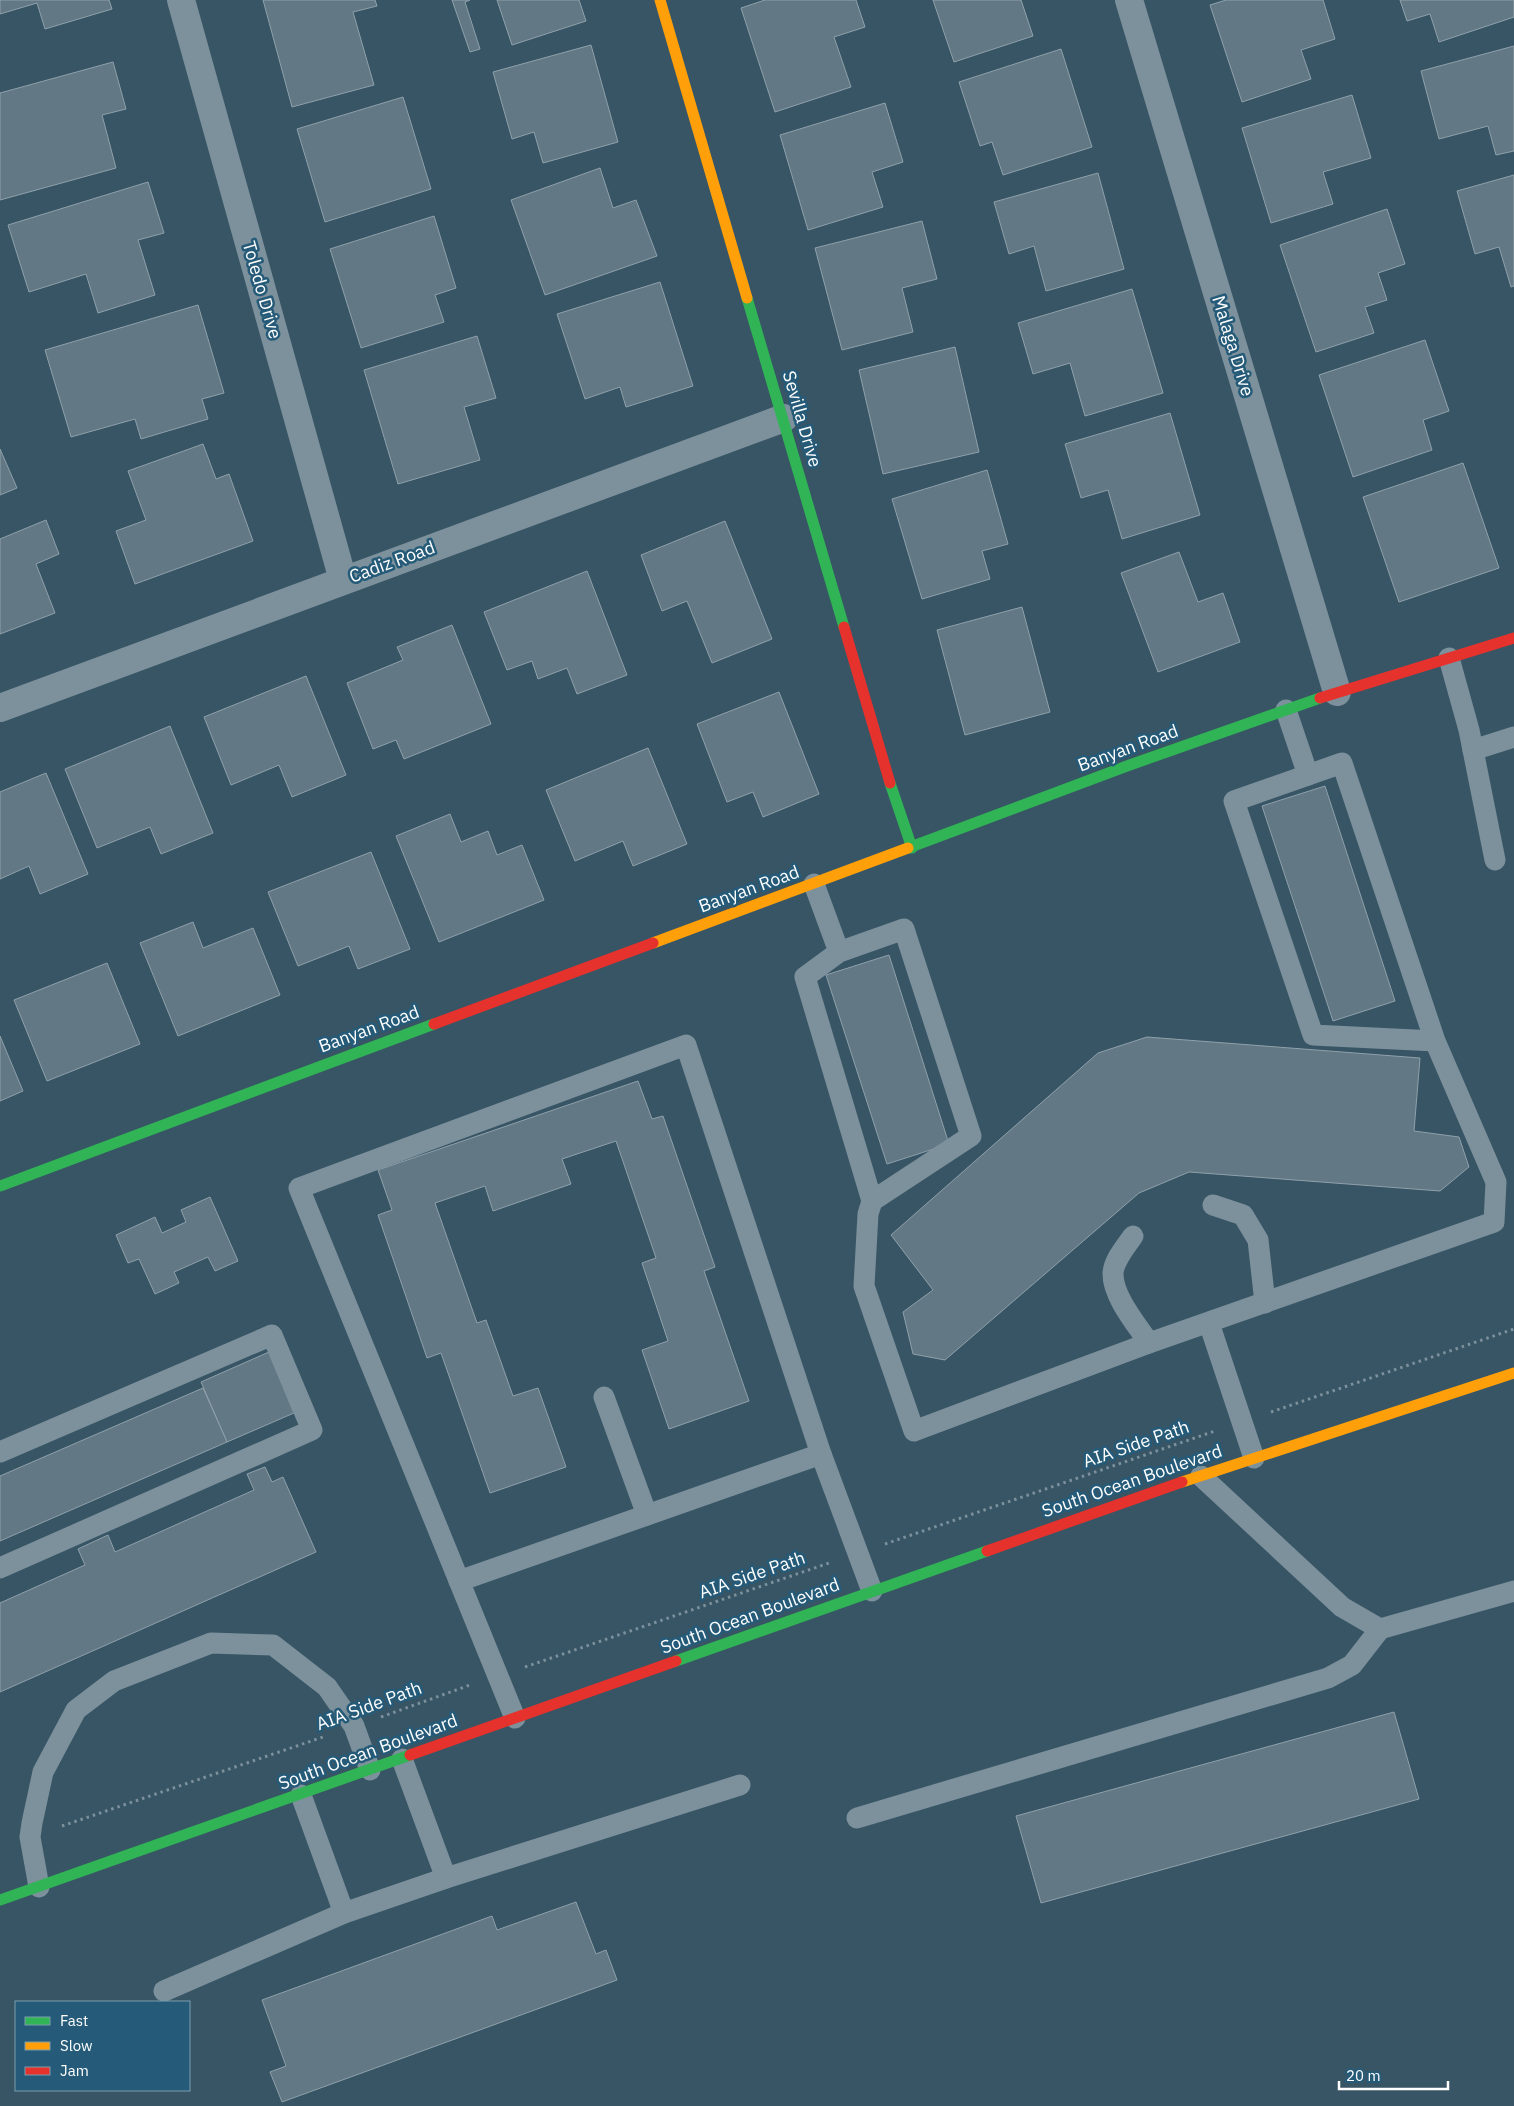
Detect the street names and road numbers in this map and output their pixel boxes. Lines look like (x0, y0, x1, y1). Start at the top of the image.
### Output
street label: Toledo Drive (238, 238, 287, 341)
street label: Malaga Drive (1207, 293, 1260, 399)
street label: Sevilla Drive (778, 368, 827, 470)
street label: Cadiz Road (346, 535, 438, 588)
street label: Banyan Road (1074, 719, 1181, 776)
street label: Banyan Road (695, 860, 802, 917)
street label: Banyan Road (315, 1000, 422, 1057)
street label: AIA Side Path (1080, 1415, 1192, 1472)
street label: South Ocean Boulevard (1039, 1439, 1225, 1522)
street label: AIA Side Path (696, 1546, 808, 1603)
street label: South Ocean Boulevard (657, 1572, 843, 1659)
street label: AIA Side Path (313, 1676, 425, 1735)
street label: South Ocean Boulevard (275, 1708, 461, 1795)

